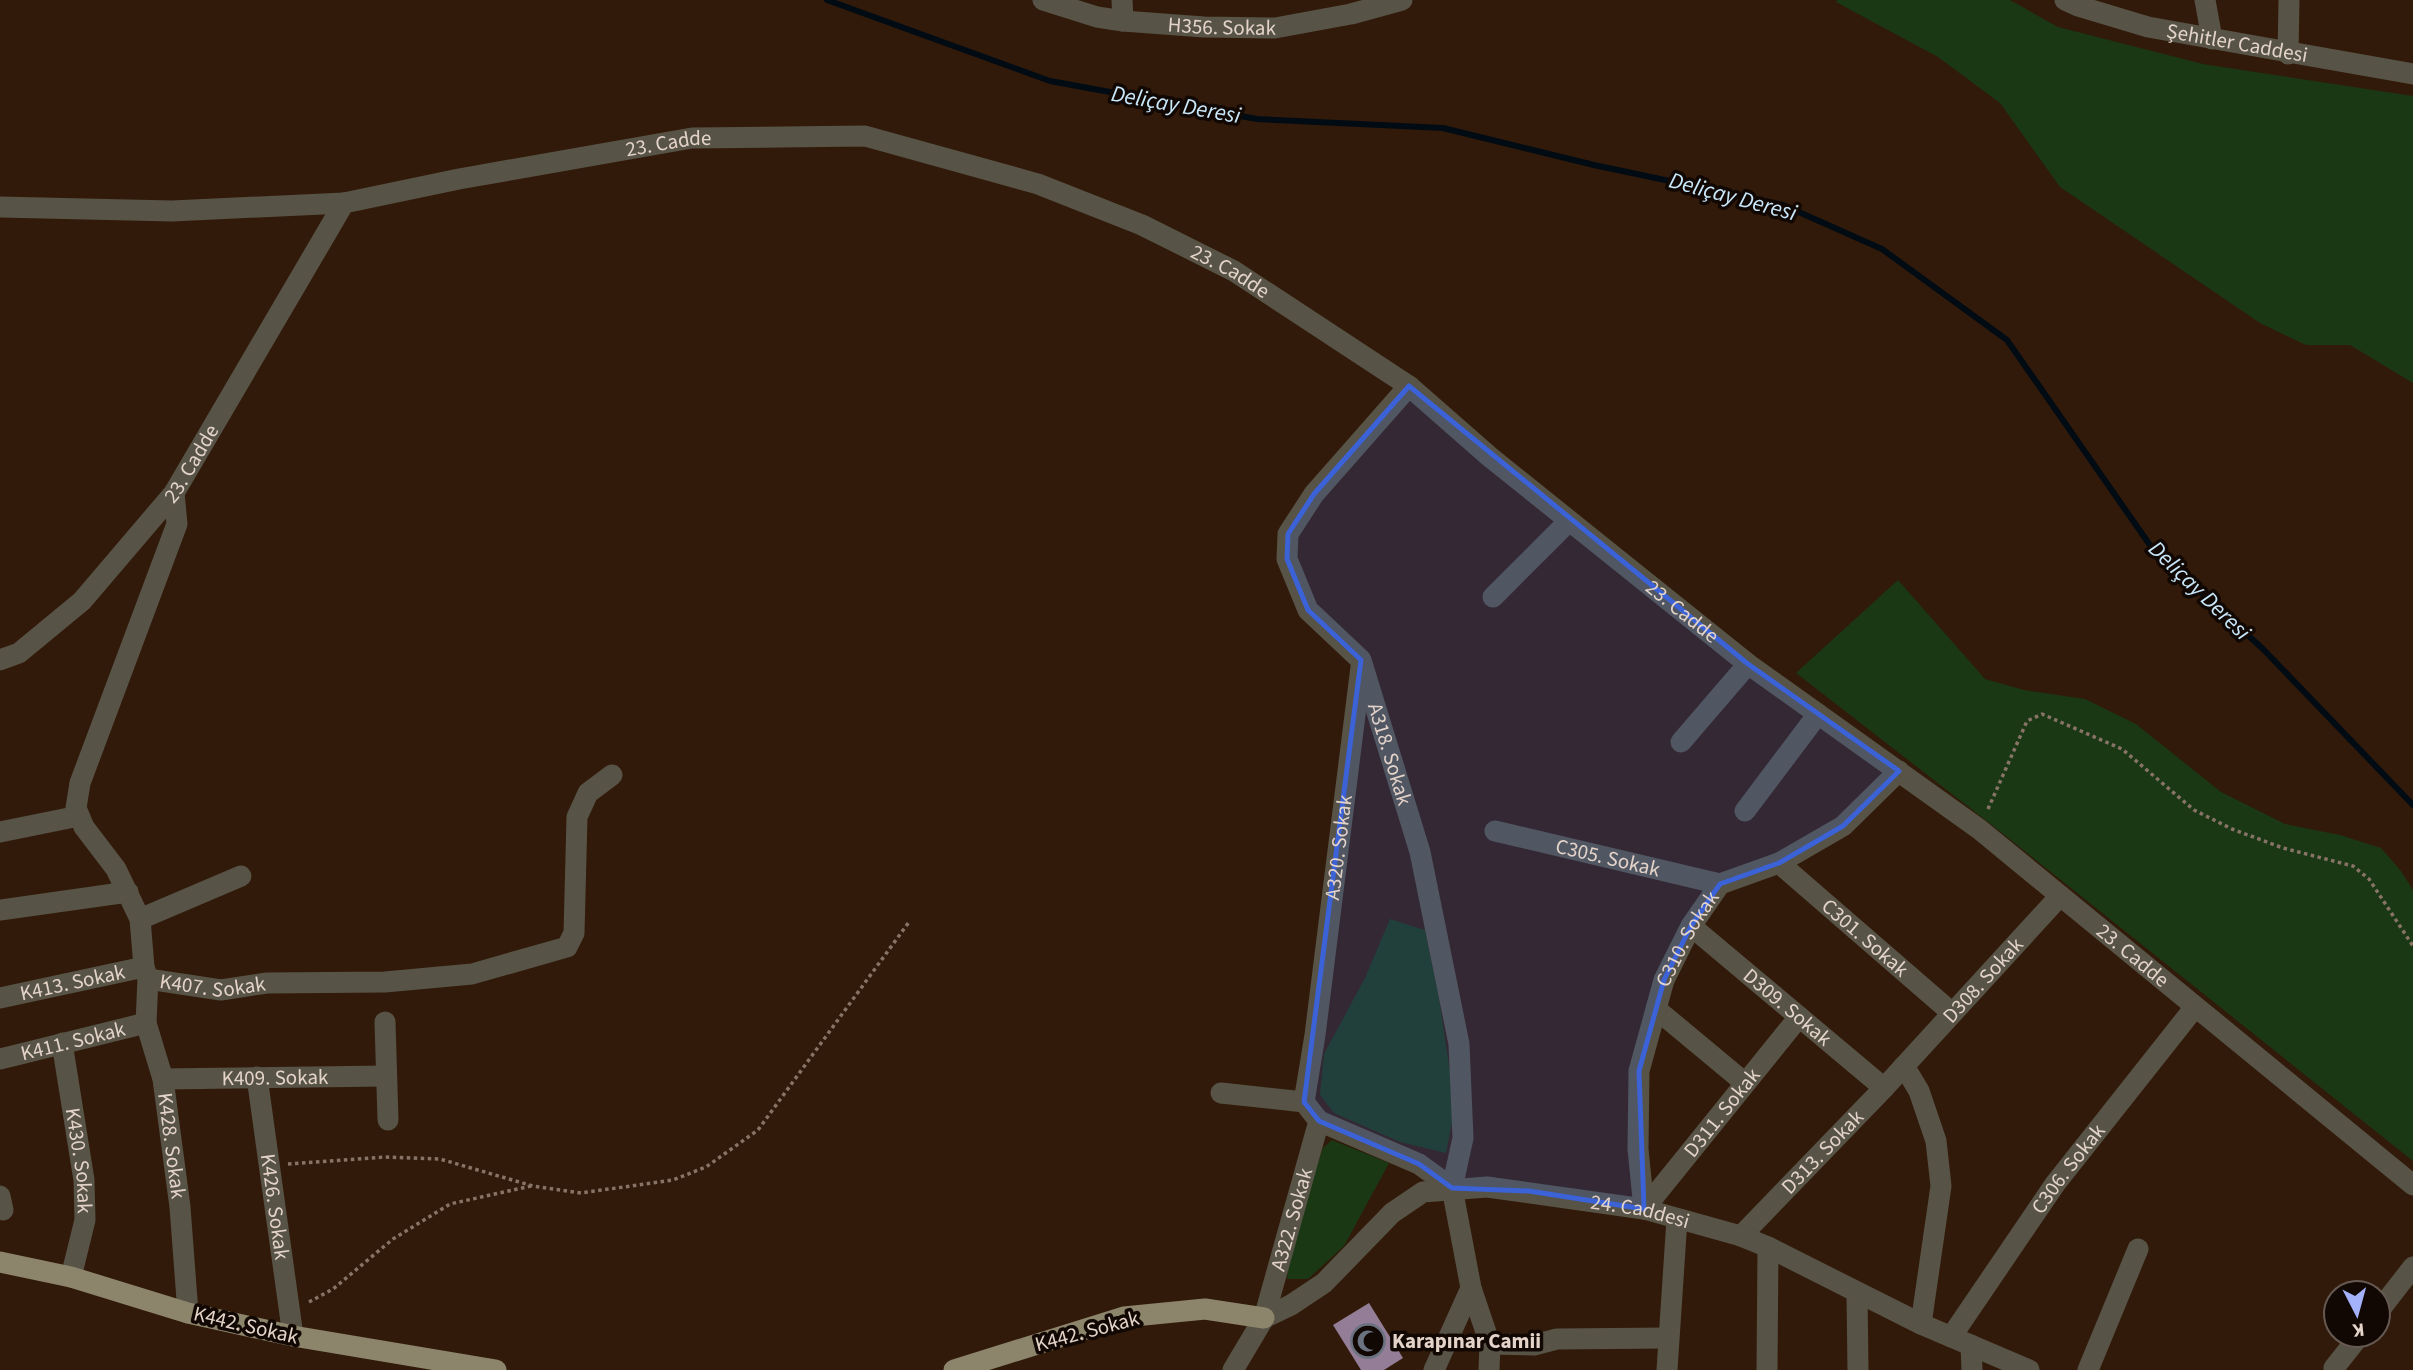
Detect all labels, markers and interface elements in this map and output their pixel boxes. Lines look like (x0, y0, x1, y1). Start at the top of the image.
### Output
street label: H356. Sokak (1167, 9, 1277, 43)
street label: Şehitler Caddesi (2164, 16, 2310, 70)
water label: Deliçay Deresi (1109, 77, 1244, 132)
street label: 23. Cadde (623, 123, 711, 164)
water label: Deliçay Deresi (1665, 164, 1801, 230)
street label: 23. Cadde (1186, 237, 1276, 306)
street label: 23. Cadde (157, 419, 226, 510)
water label: Deliçay Deresi (2141, 533, 2259, 648)
street label: 23. Cadde (1639, 573, 1726, 650)
street label: A318. Sokak (1360, 699, 1420, 810)
street label: A320. Sokak (1317, 792, 1360, 902)
street label: C305. Sokak (1553, 831, 1664, 885)
street label: C310. Sokak (1648, 884, 1727, 992)
street label: C301. Sokak (1815, 891, 1916, 984)
street label: 23. Cadde (2090, 916, 2176, 994)
street label: D308. Sokak (1935, 930, 2031, 1030)
street label: K413. Sokak (17, 956, 128, 1008)
street label: D309. Sokak (1737, 961, 1839, 1053)
street label: K407. Sokak (158, 966, 268, 1005)
street label: K411. Sokak (17, 1014, 129, 1068)
street label: D311. Sokak (1676, 1061, 1768, 1164)
street label: K409. Sokak (221, 1062, 329, 1093)
street label: K428. Sokak (150, 1091, 194, 1201)
street label: D313. Sokak (1774, 1102, 1871, 1201)
street label: K430. Sokak (58, 1105, 100, 1215)
street label: C306. Sokak (2024, 1117, 2113, 1220)
street label: K426. Sokak (253, 1152, 297, 1262)
street label: A322. Sokak (1263, 1164, 1320, 1274)
street label: 24. Caddesi (1589, 1187, 1693, 1236)
north arrow (2322, 1279, 2392, 1349)
street label: K442. Sokak (191, 1298, 302, 1352)
street label: K442. Sokak (1032, 1303, 1143, 1359)
text: K (2351, 1315, 2366, 1343)
mosque icon: Karapınar Camii (1349, 1322, 1387, 1360)
place label: Karapınar Camii (1392, 1326, 1541, 1356)

